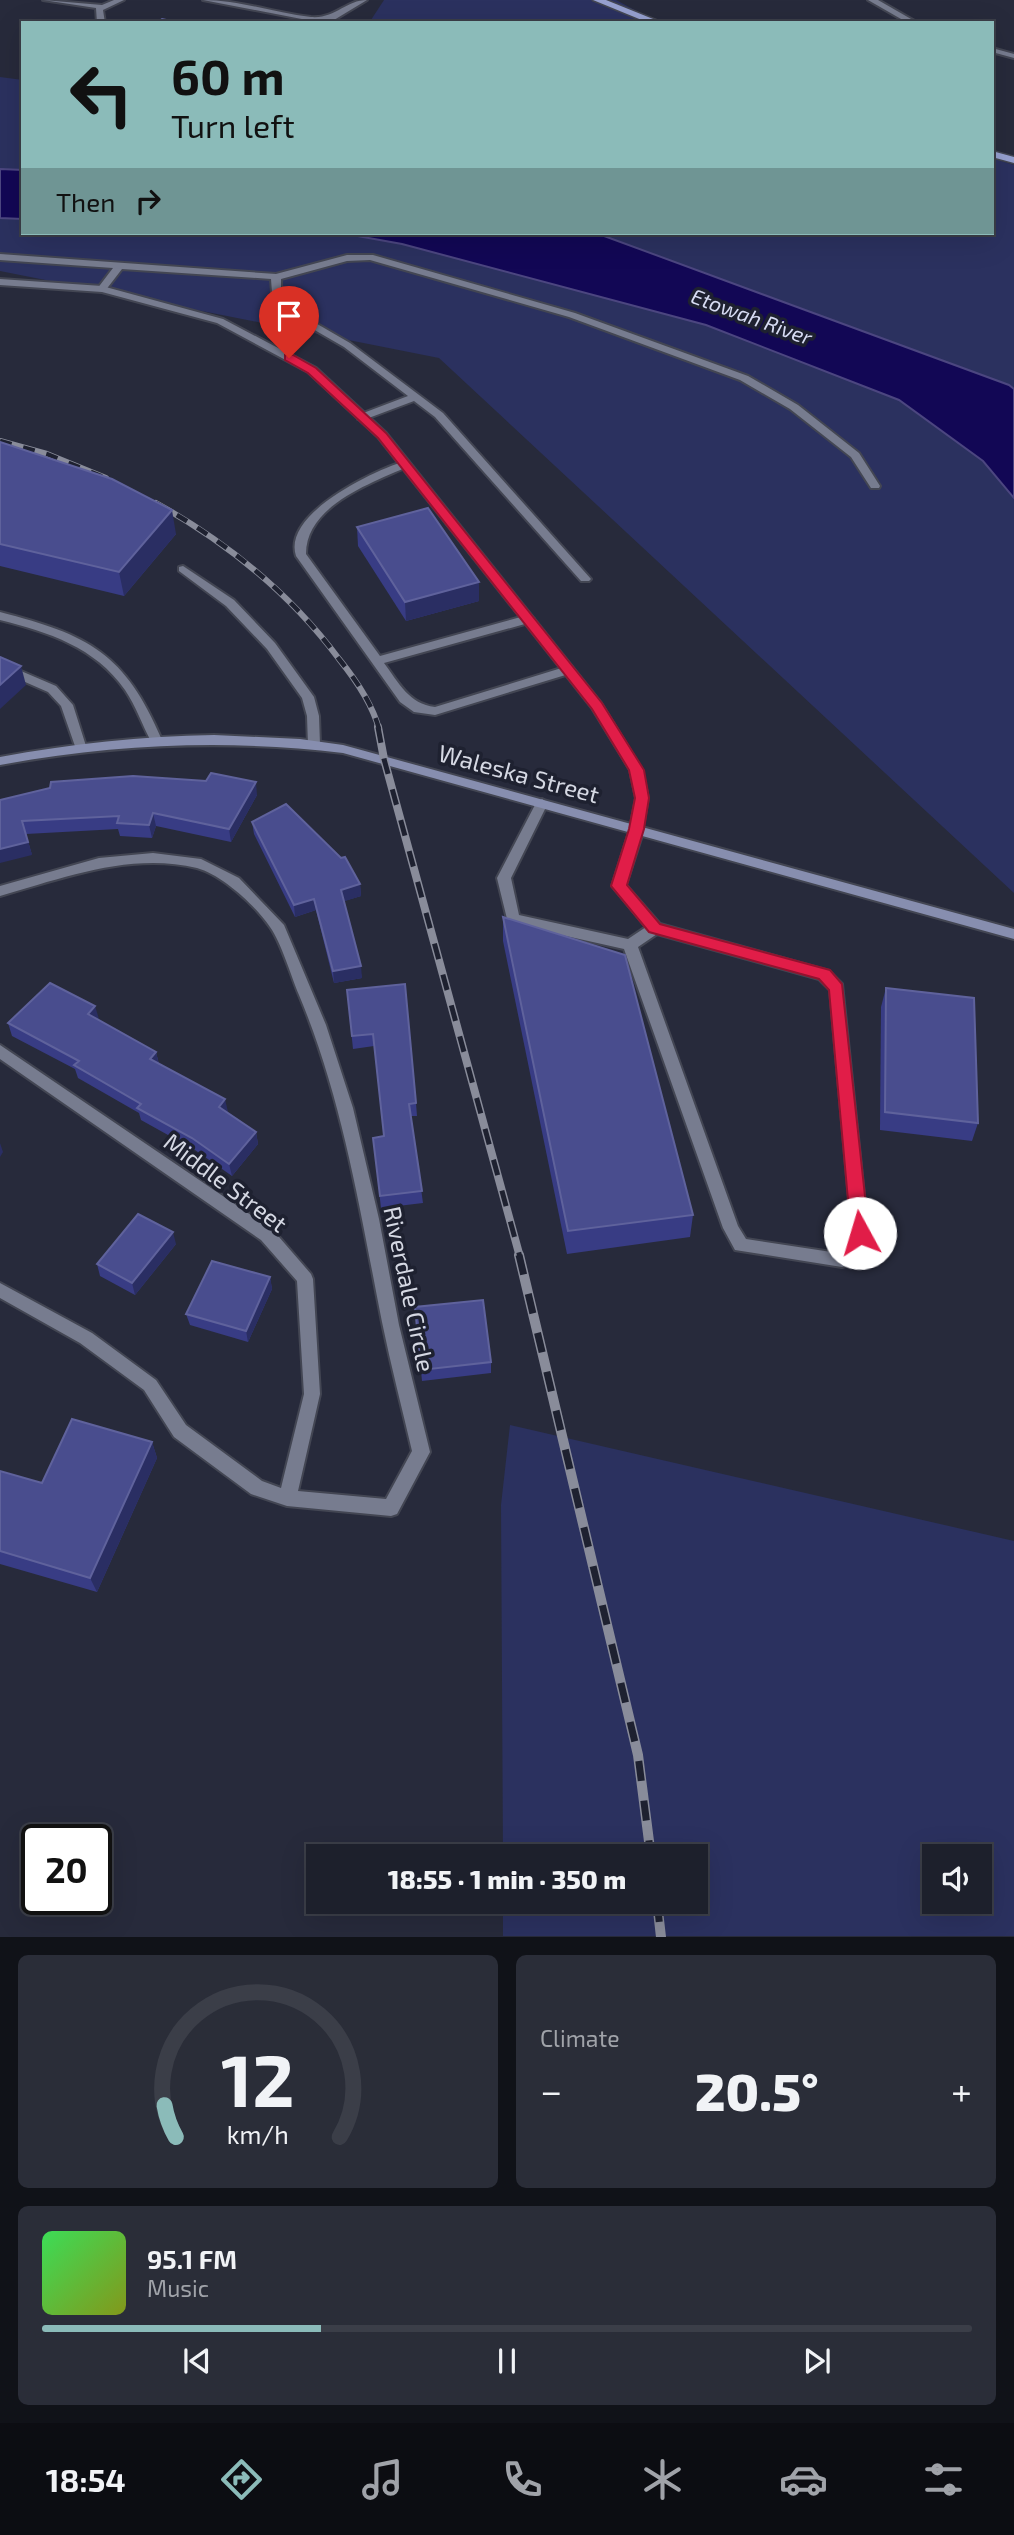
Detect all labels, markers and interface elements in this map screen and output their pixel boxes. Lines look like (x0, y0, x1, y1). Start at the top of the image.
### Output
text: 60 m (171, 46, 285, 105)
icon: left (56, 49, 147, 140)
text: Turn left (171, 106, 295, 144)
icon: right (129, 182, 167, 220)
text: Then (56, 186, 115, 217)
water label: Etowah River (688, 283, 817, 350)
pin (259, 286, 319, 358)
icon: arrive (270, 297, 308, 335)
street label: Waleska Street (435, 738, 603, 808)
street label: Middle Street (159, 1126, 293, 1238)
position arrow (823, 1196, 897, 1270)
street label: Riverdale Circle (378, 1204, 442, 1374)
speed limit sign: 20 (21, 1824, 112, 1915)
map controls (922, 1844, 992, 1914)
button: sound (922, 1844, 992, 1914)
text: 18:55 · 1 min · 350 m (388, 1863, 626, 1894)
text: Climate (540, 2024, 620, 2052)
text: 12 (221, 2035, 295, 2123)
text: 20.5° (695, 2059, 819, 2121)
text: − (540, 2067, 562, 2113)
text: + (951, 2067, 972, 2113)
text: km/h (227, 2119, 289, 2149)
text: 95.1 FM (147, 2243, 237, 2274)
text: Music (147, 2274, 209, 2302)
icon: previous (178, 2342, 216, 2380)
icon: pause (488, 2342, 526, 2380)
icon: next (798, 2342, 836, 2380)
icon: directions (217, 2455, 266, 2504)
icon: music (358, 2455, 407, 2504)
icon: phone (498, 2455, 547, 2504)
icon: climate (638, 2455, 687, 2504)
icon: car (779, 2455, 828, 2504)
icon: filters (919, 2455, 968, 2504)
text: 18:54 (46, 2460, 126, 2498)

